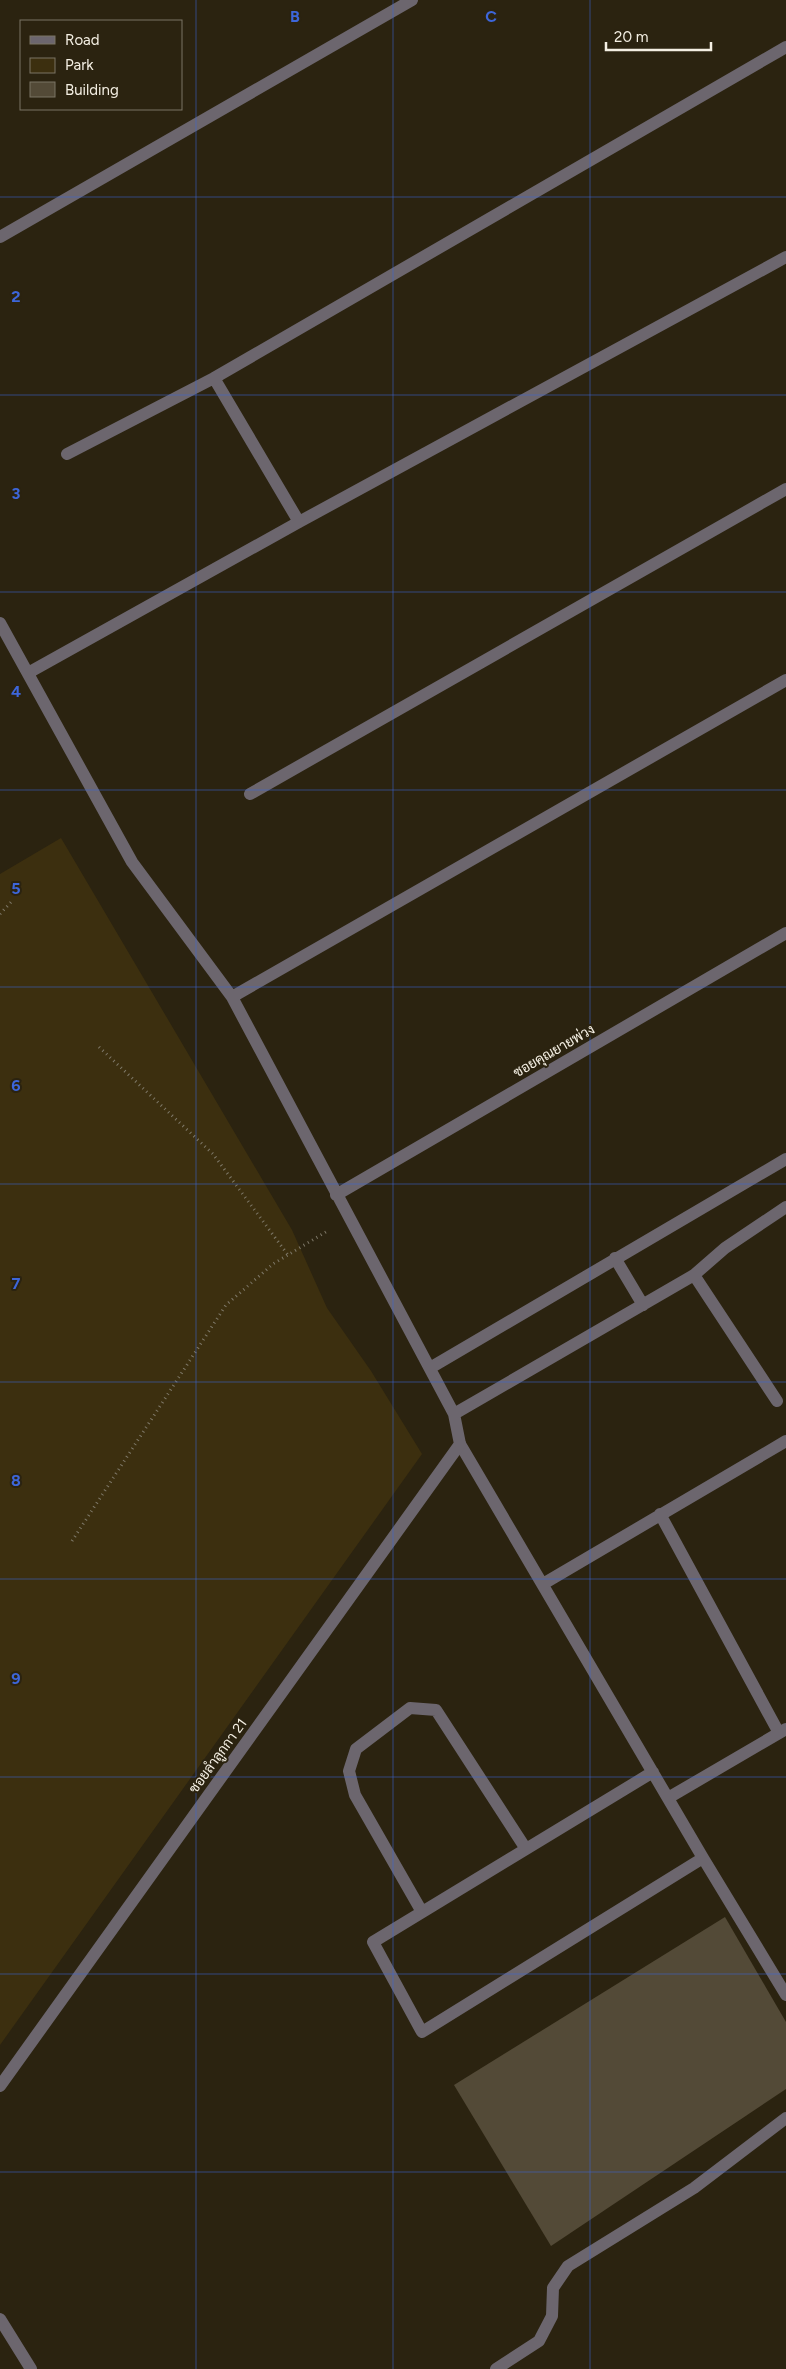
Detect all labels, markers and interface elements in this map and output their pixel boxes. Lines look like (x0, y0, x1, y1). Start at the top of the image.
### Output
text: B (290, 7, 300, 26)
text: C (485, 7, 497, 26)
legend (20, 20, 182, 110)
scale bar (606, 20, 711, 52)
text: 20 m (614, 28, 648, 46)
text: Road (65, 31, 100, 49)
text: Park (65, 56, 94, 74)
text: Building (65, 81, 119, 99)
text: 2 (11, 287, 21, 306)
text: 3 (12, 484, 21, 503)
text: 4 (11, 682, 21, 701)
text: 5 (11, 879, 21, 898)
street label: ซอยคุณยายพ่วง (510, 1021, 598, 1082)
text: 6 (11, 1076, 21, 1095)
text: 7 (12, 1274, 21, 1293)
text: 8 (11, 1471, 21, 1490)
text: 9 (11, 1669, 21, 1688)
street label: ซอยลำลูกกา 21 (185, 1715, 252, 1797)

